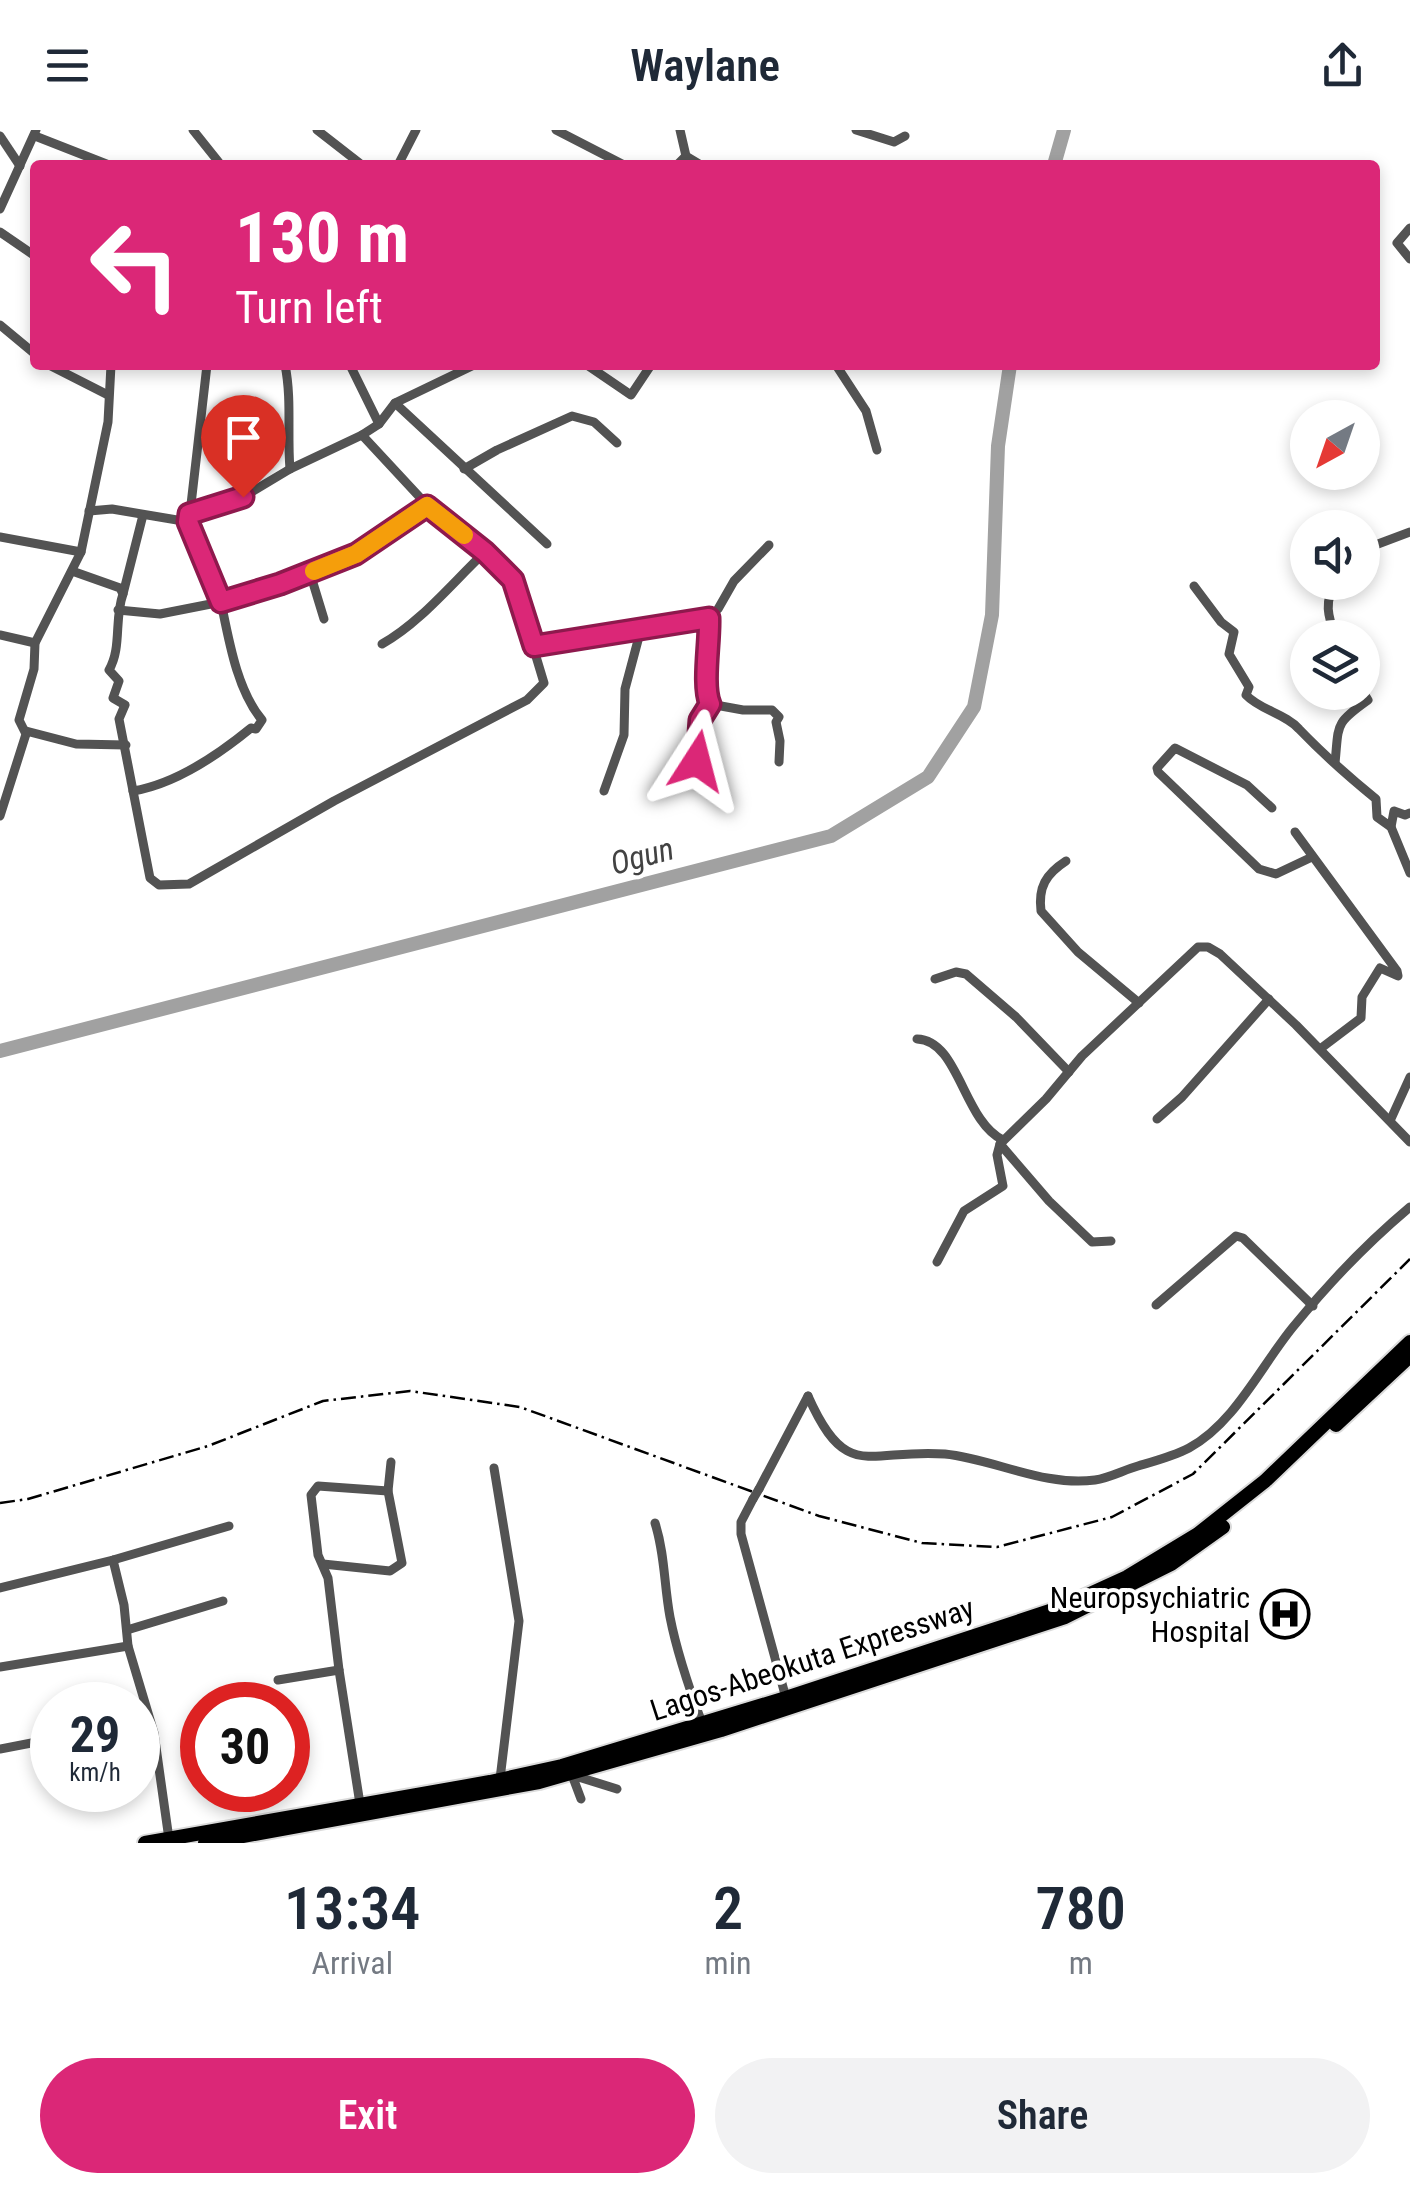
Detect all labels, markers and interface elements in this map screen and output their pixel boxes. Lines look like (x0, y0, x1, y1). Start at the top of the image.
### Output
icon: menu (40, 38, 95, 93)
icon: share (1315, 38, 1370, 93)
text: Waylane (630, 39, 780, 92)
text: 130 m (235, 197, 409, 279)
icon: left (70, 200, 200, 330)
text: Turn left (235, 281, 383, 334)
pin (201, 395, 286, 498)
north arrow (1290, 400, 1380, 490)
map controls (1290, 400, 1380, 710)
icon: arrive (216, 410, 271, 465)
button: sound (1290, 510, 1380, 600)
button: layers (1290, 620, 1380, 710)
position arrow (645, 709, 749, 813)
water label: Ogun (606, 829, 678, 883)
place label: Neuropsychiatric Hospital (1050, 1580, 1250, 1649)
hospital icon: Neuropsychiatric Hospital (1259, 1588, 1311, 1640)
street label: Lagos-Abeokuta Expressway (646, 1590, 978, 1728)
speed limit sign: 30 (180, 1682, 310, 1812)
text: 29 (70, 1706, 120, 1764)
text: km/h (69, 1758, 121, 1787)
text: 13:34 (284, 1873, 421, 1944)
text: 2 (713, 1873, 743, 1944)
text: 780 (1035, 1873, 1126, 1944)
text: Arrival (312, 1944, 393, 1982)
text: min (705, 1944, 751, 1982)
text: m (1069, 1944, 1093, 1982)
button: Exit (40, 2058, 695, 2173)
button: Share (715, 2058, 1370, 2173)

